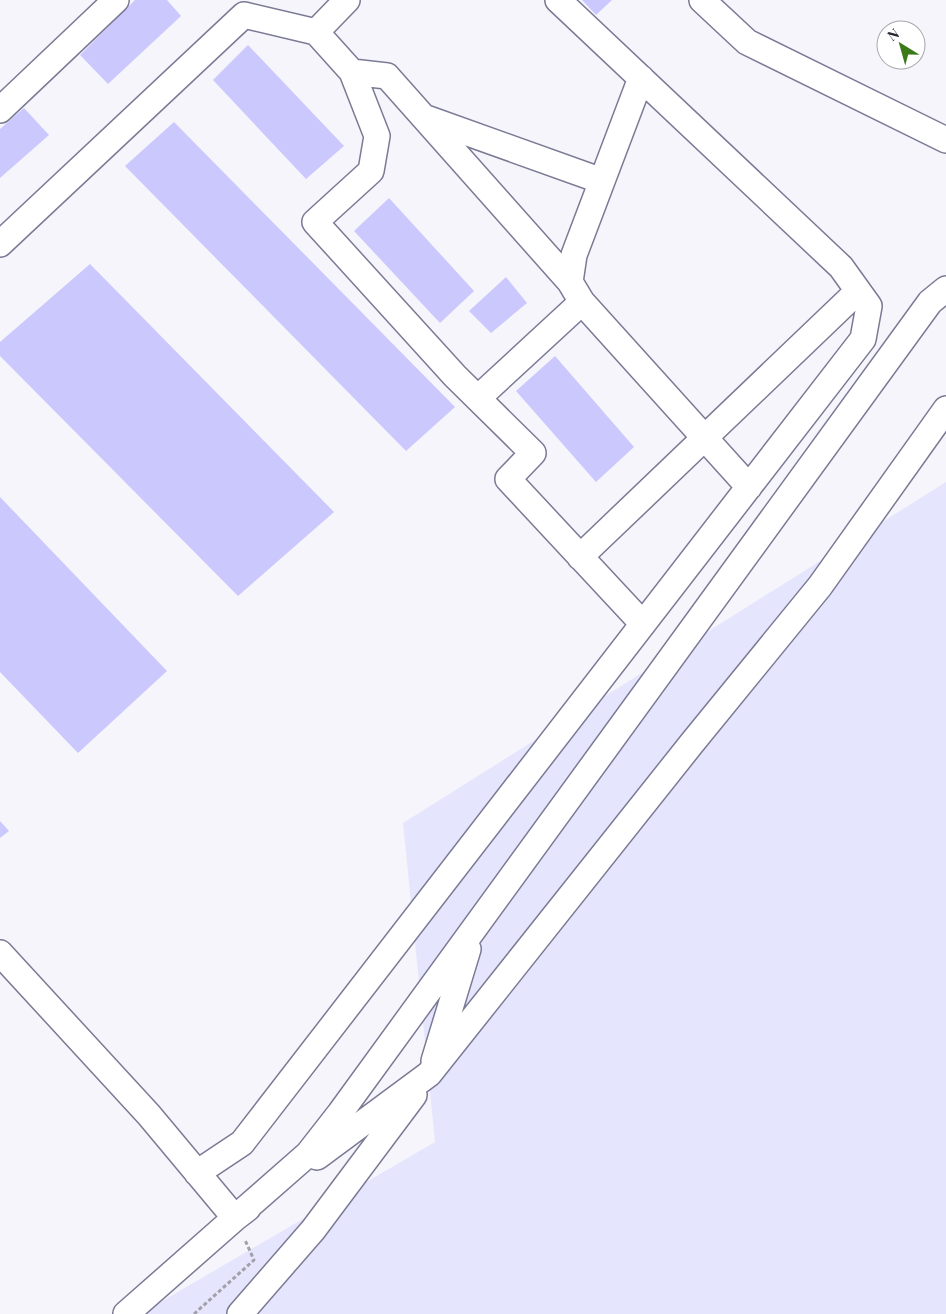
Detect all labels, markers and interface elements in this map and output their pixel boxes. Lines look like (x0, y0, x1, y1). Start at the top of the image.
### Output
north arrow (876, 20, 926, 70)
text: N (883, 24, 903, 45)

